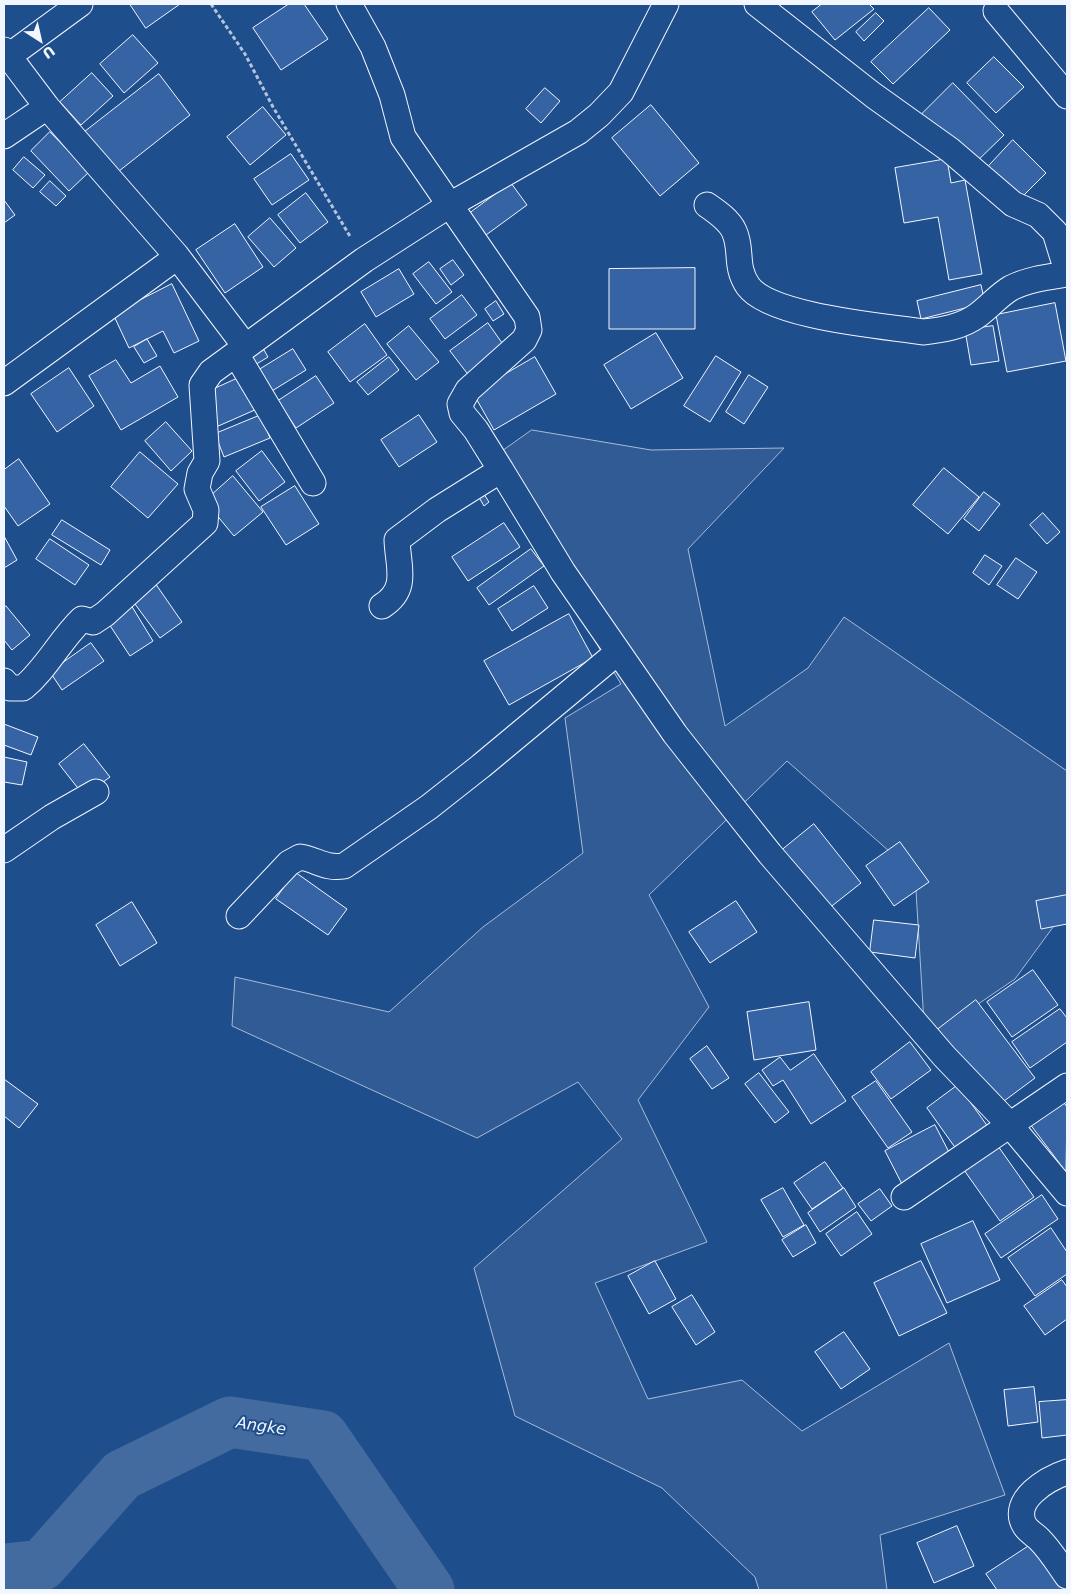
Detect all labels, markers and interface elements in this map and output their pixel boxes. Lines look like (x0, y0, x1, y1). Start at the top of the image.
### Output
north arrow (15, 15, 65, 65)
text: U (39, 42, 58, 62)
water label: Angke (235, 1414, 287, 1440)

